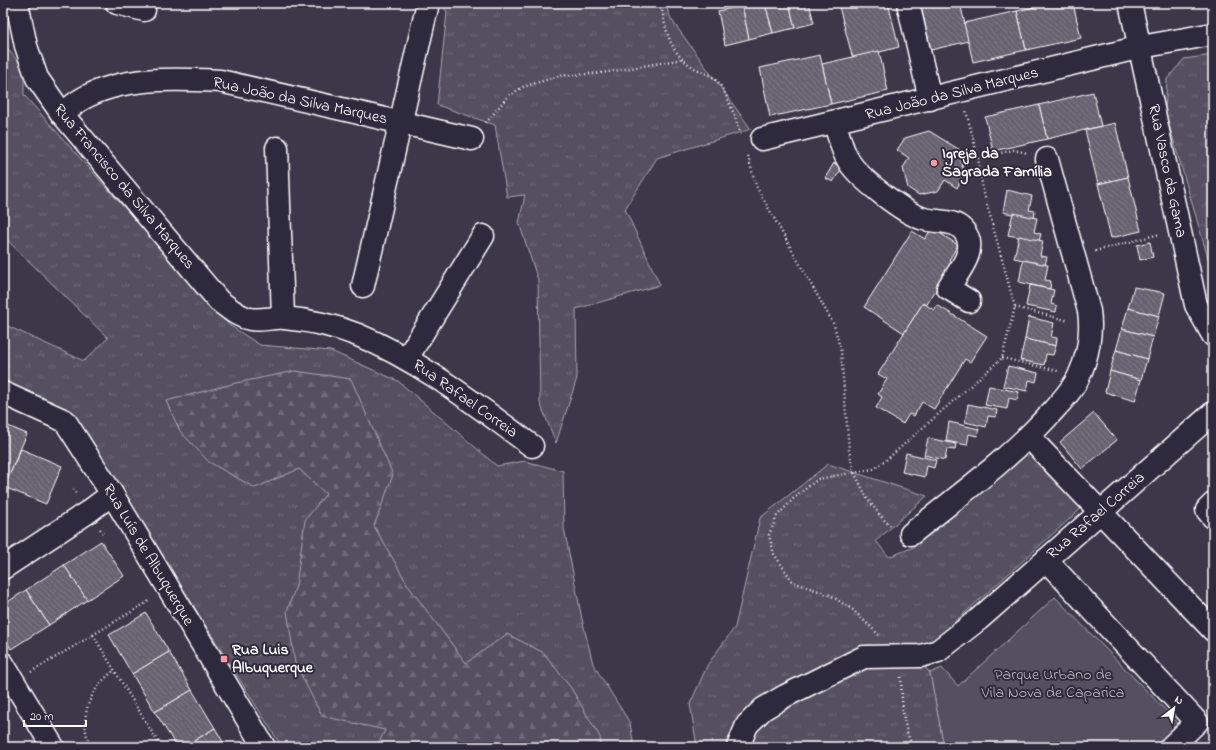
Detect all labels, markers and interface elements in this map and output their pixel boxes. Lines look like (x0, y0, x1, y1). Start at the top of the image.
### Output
street label: Rua João da Silva Marques (863, 61, 1041, 127)
street label: Rua João da Silva Marques (211, 71, 389, 131)
street label: Rua Francisco da Silva Marques (48, 99, 200, 275)
street label: Rua Vasco da Gama (1141, 102, 1193, 240)
place label: Igreja da Sagrada Família (942, 142, 1052, 185)
marker: Igreja da Sagrada Família (929, 158, 939, 168)
street label: Rua Rafael Correia (407, 354, 523, 444)
street label: Rua Rafael Correia (1041, 466, 1151, 566)
street label: Rua Luís de Albuquerque (96, 480, 200, 631)
place label: Rua Luis Albuquerque (231, 638, 314, 680)
marker: Rua Luis Albuquerque (219, 654, 229, 664)
park label: Parque Urbano de Vila Nova de Caparica (981, 663, 1124, 705)
north arrow (1154, 688, 1194, 728)
text: N (1171, 692, 1186, 709)
scale bar (24, 702, 86, 728)
text: 20 m (30, 708, 53, 726)

